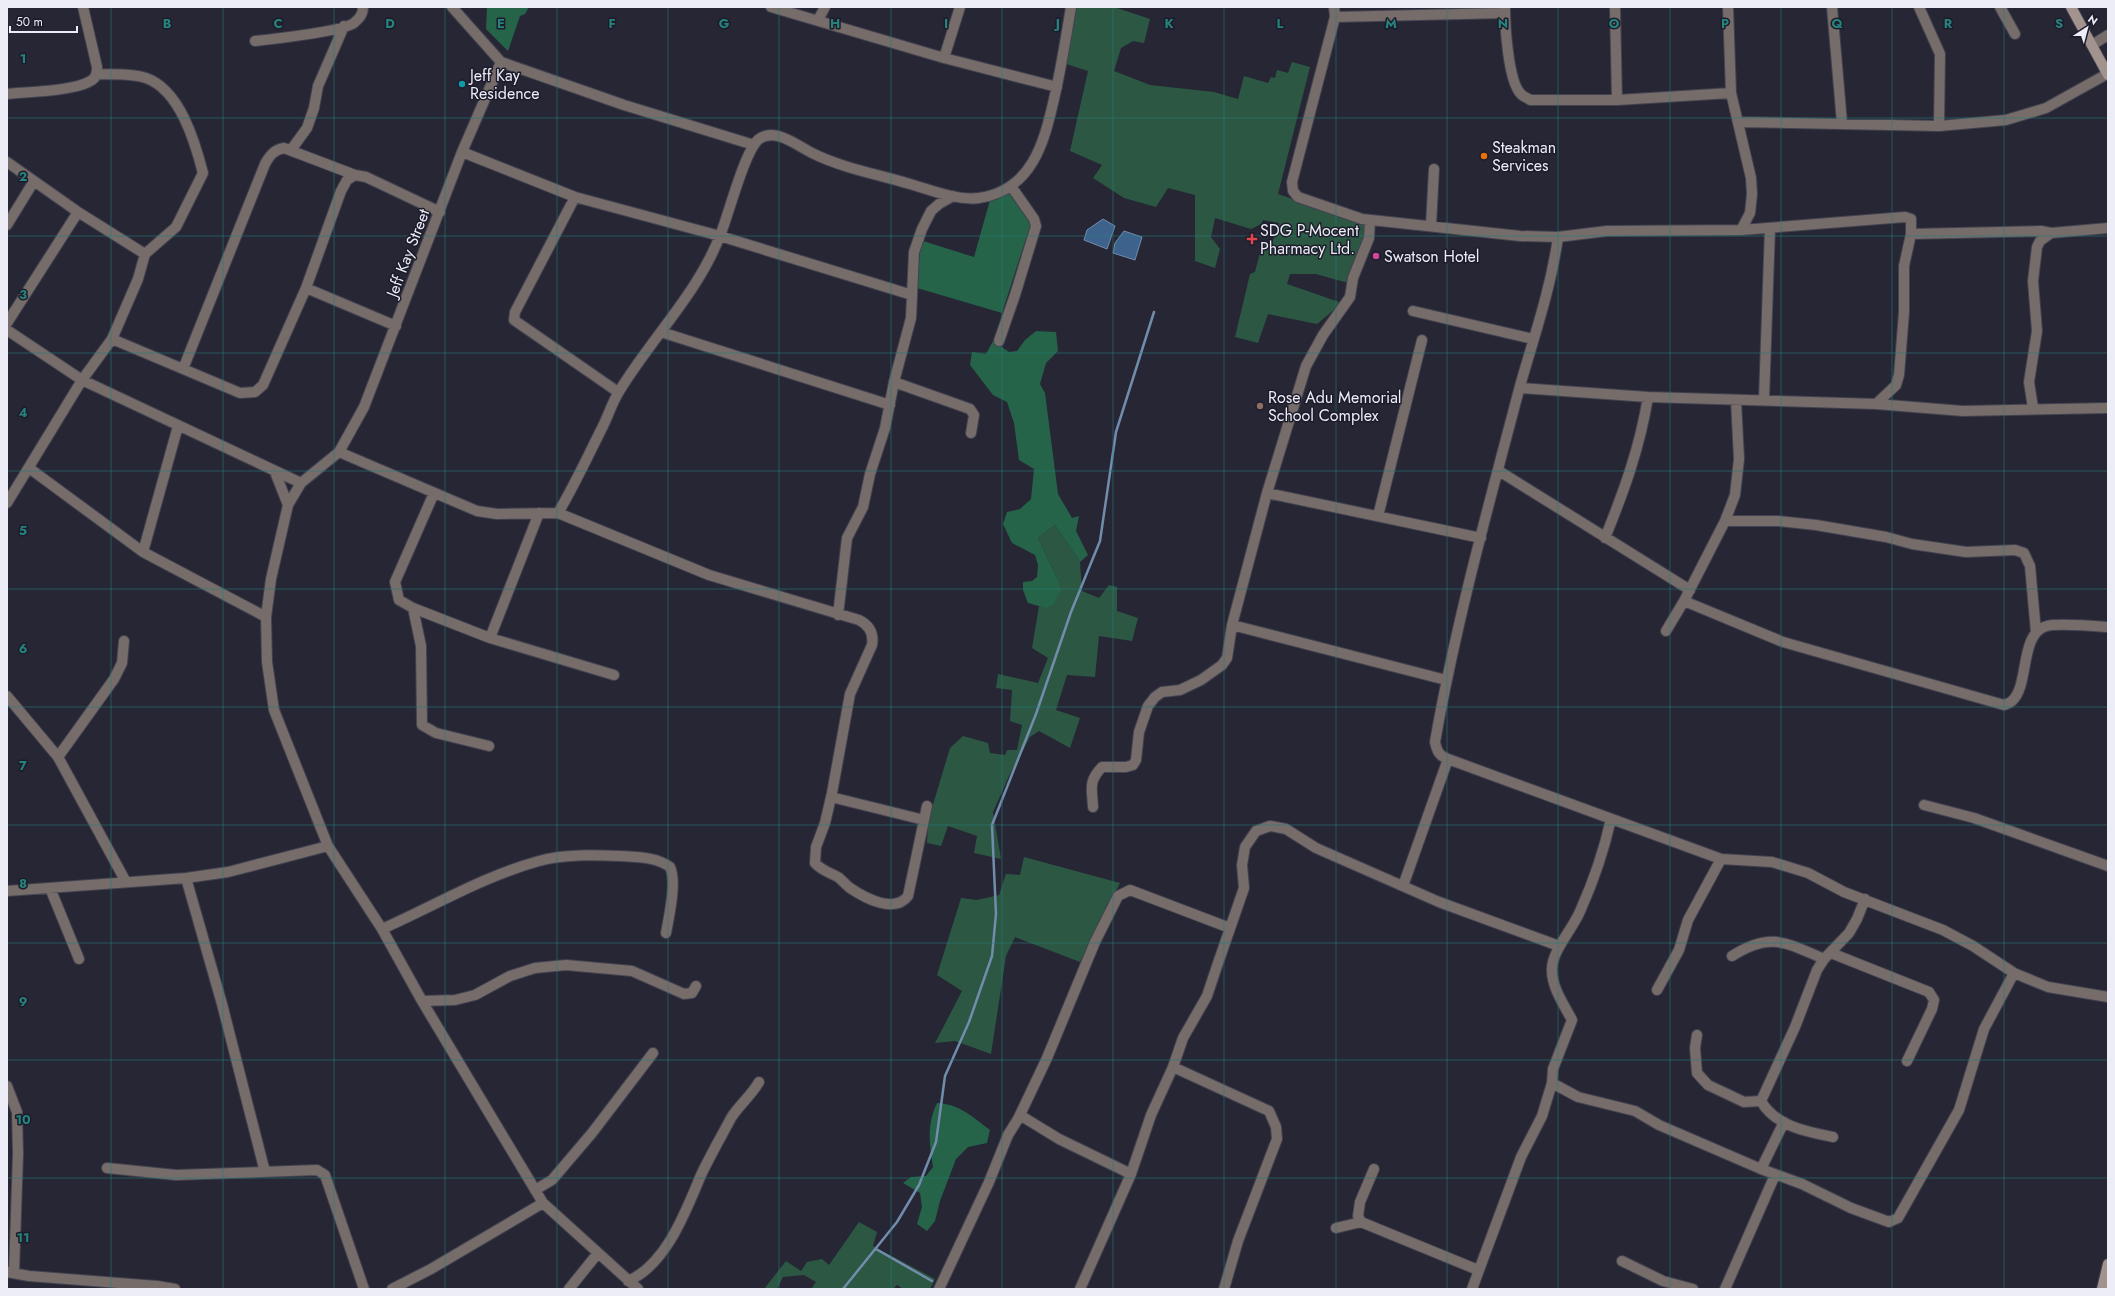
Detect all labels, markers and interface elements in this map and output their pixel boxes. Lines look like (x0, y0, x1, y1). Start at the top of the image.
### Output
scale bar (10, 8, 77, 34)
north arrow (2067, 8, 2107, 48)
text: N (2085, 11, 2101, 29)
text: 50 m (16, 13, 43, 31)
text: B (163, 14, 172, 33)
text: C (273, 14, 283, 33)
text: D (385, 14, 395, 33)
text: E (497, 14, 505, 33)
text: F (608, 14, 616, 33)
text: G (719, 14, 730, 33)
text: H (830, 14, 840, 33)
text: I (944, 14, 948, 33)
text: J (1053, 14, 1060, 33)
text: K (1164, 14, 1174, 33)
text: L (1277, 14, 1284, 33)
text: M (1385, 14, 1397, 33)
text: N (1498, 14, 1508, 33)
text: O (1609, 14, 1620, 33)
text: P (1721, 14, 1729, 33)
text: Q (1831, 14, 1843, 33)
text: R (1944, 14, 1953, 33)
text: S (2055, 14, 2063, 33)
text: 1 (20, 49, 26, 68)
place label: Jeff Kay Residence (468, 64, 539, 105)
marker: Jeff Kay Residence (457, 79, 467, 89)
place label: Steakman Services (1492, 136, 1556, 177)
marker: Steakman Services (1479, 151, 1489, 161)
text: 2 (19, 167, 27, 186)
street label: Jeff Kay Street (380, 205, 435, 302)
place label: SDG P-Mocent Pharmacy Ltd. (1260, 219, 1359, 260)
marker: SDG P-Mocent Pharmacy Ltd. (1247, 234, 1257, 244)
place label: Swatson Hotel (1384, 245, 1480, 268)
marker: Swatson Hotel (1371, 251, 1381, 261)
text: 3 (19, 285, 27, 304)
place label: Rose Adu Memorial School Complex (1268, 386, 1402, 427)
marker: Rose Adu Memorial School Complex (1255, 401, 1265, 411)
text: 4 (18, 403, 28, 422)
text: 5 (19, 521, 27, 540)
text: 6 (19, 639, 28, 658)
text: 7 (19, 756, 27, 775)
text: 8 (19, 874, 27, 893)
text: 9 (19, 992, 28, 1011)
text: 10 (15, 1110, 31, 1129)
text: 11 (16, 1228, 30, 1247)

